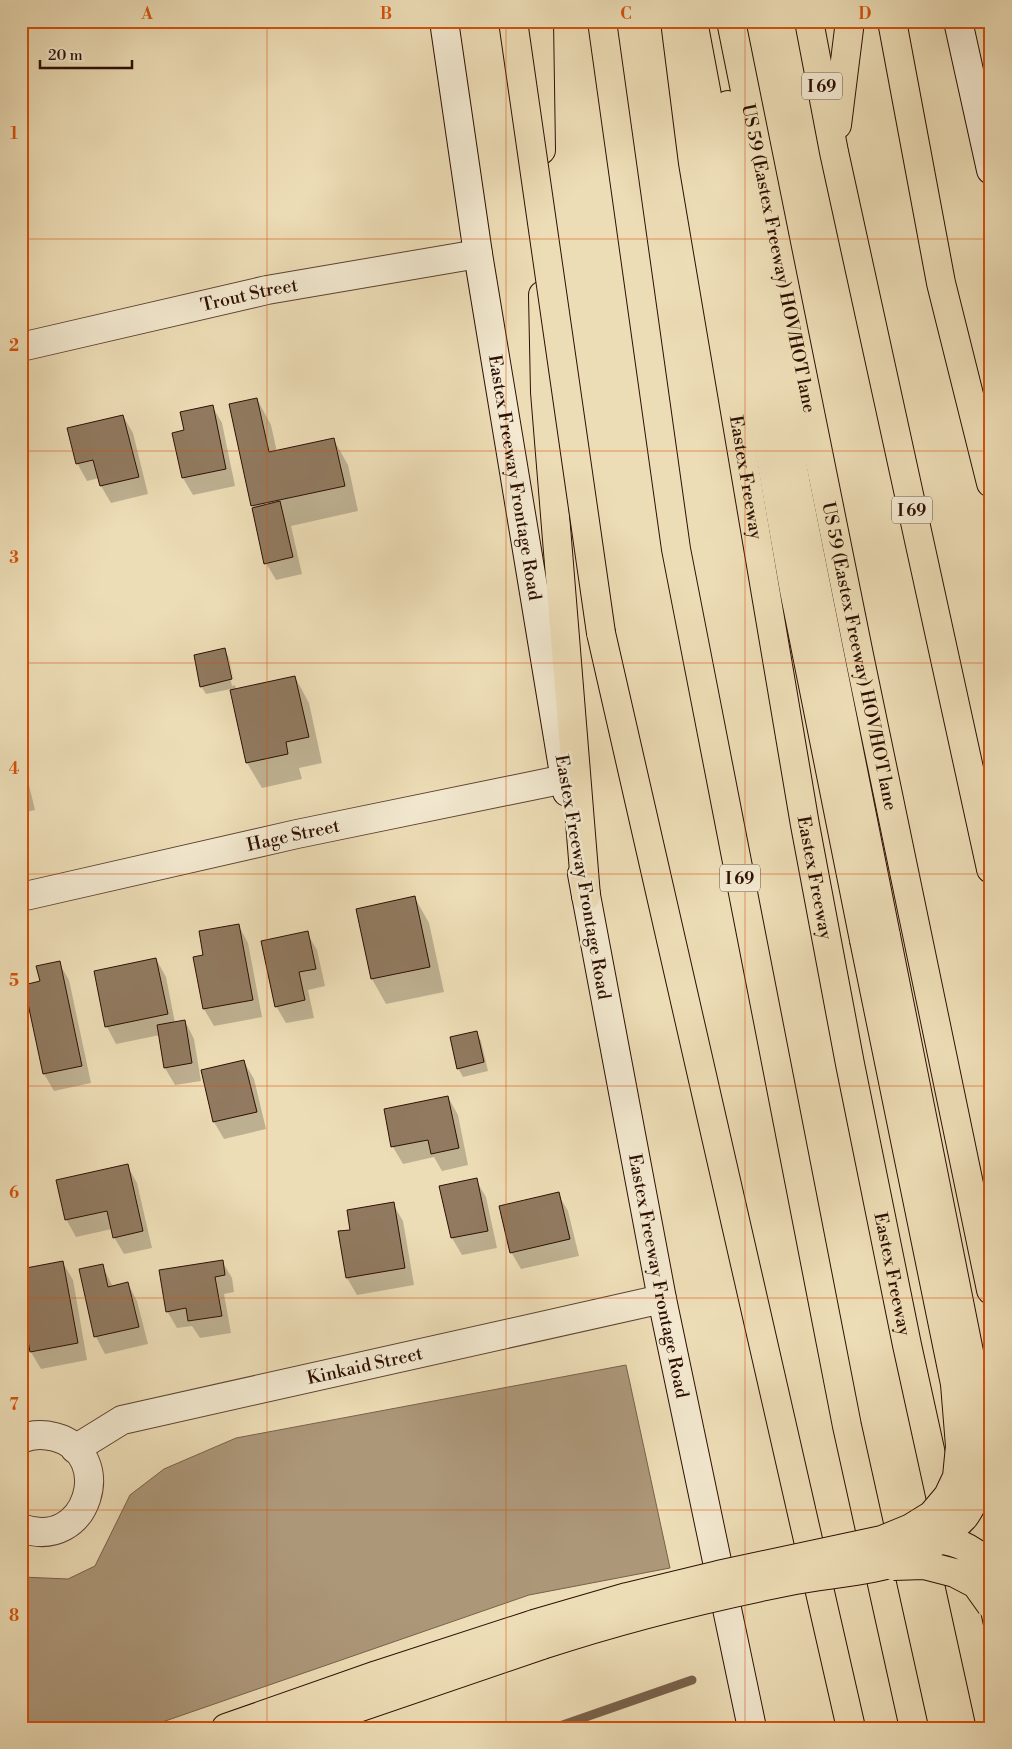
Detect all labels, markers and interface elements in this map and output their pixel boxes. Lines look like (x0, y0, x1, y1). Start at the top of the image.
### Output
text: A (140, 4, 153, 24)
text: B (380, 4, 392, 24)
text: C (620, 4, 632, 24)
text: D (859, 4, 872, 24)
scale bar (40, 38, 132, 70)
text: 20 m (48, 46, 83, 65)
road number: I 69 (802, 72, 842, 100)
street label: US 59 (Eastex Freeway) HOV/HOT lane (736, 102, 821, 415)
text: 1 (10, 124, 18, 144)
street label: Trout Street (198, 274, 300, 317)
text: 2 (9, 336, 19, 356)
street label: Eastex Freeway Frontage Road (483, 353, 546, 603)
street label: Eastex Freeway (724, 414, 768, 541)
road number: I 69 (892, 496, 932, 524)
street label: US 59 (Eastex Freeway) HOV/HOT lane (816, 500, 902, 813)
text: 3 (9, 548, 19, 568)
street label: Eastex Freeway Frontage Road (550, 753, 616, 1002)
text: 4 (9, 759, 20, 779)
street label: Hage Street (245, 814, 342, 857)
street label: Eastex Freeway (792, 814, 837, 942)
road number: I 69 (720, 864, 760, 891)
text: 5 (9, 971, 19, 991)
street label: Eastex Freeway Frontage Road (623, 1152, 694, 1401)
text: 6 (9, 1183, 19, 1203)
street label: Eastex Freeway (868, 1210, 916, 1338)
street label: Kinkaid Street (305, 1342, 425, 1390)
text: 7 (9, 1395, 19, 1415)
text: 8 (9, 1606, 19, 1626)

